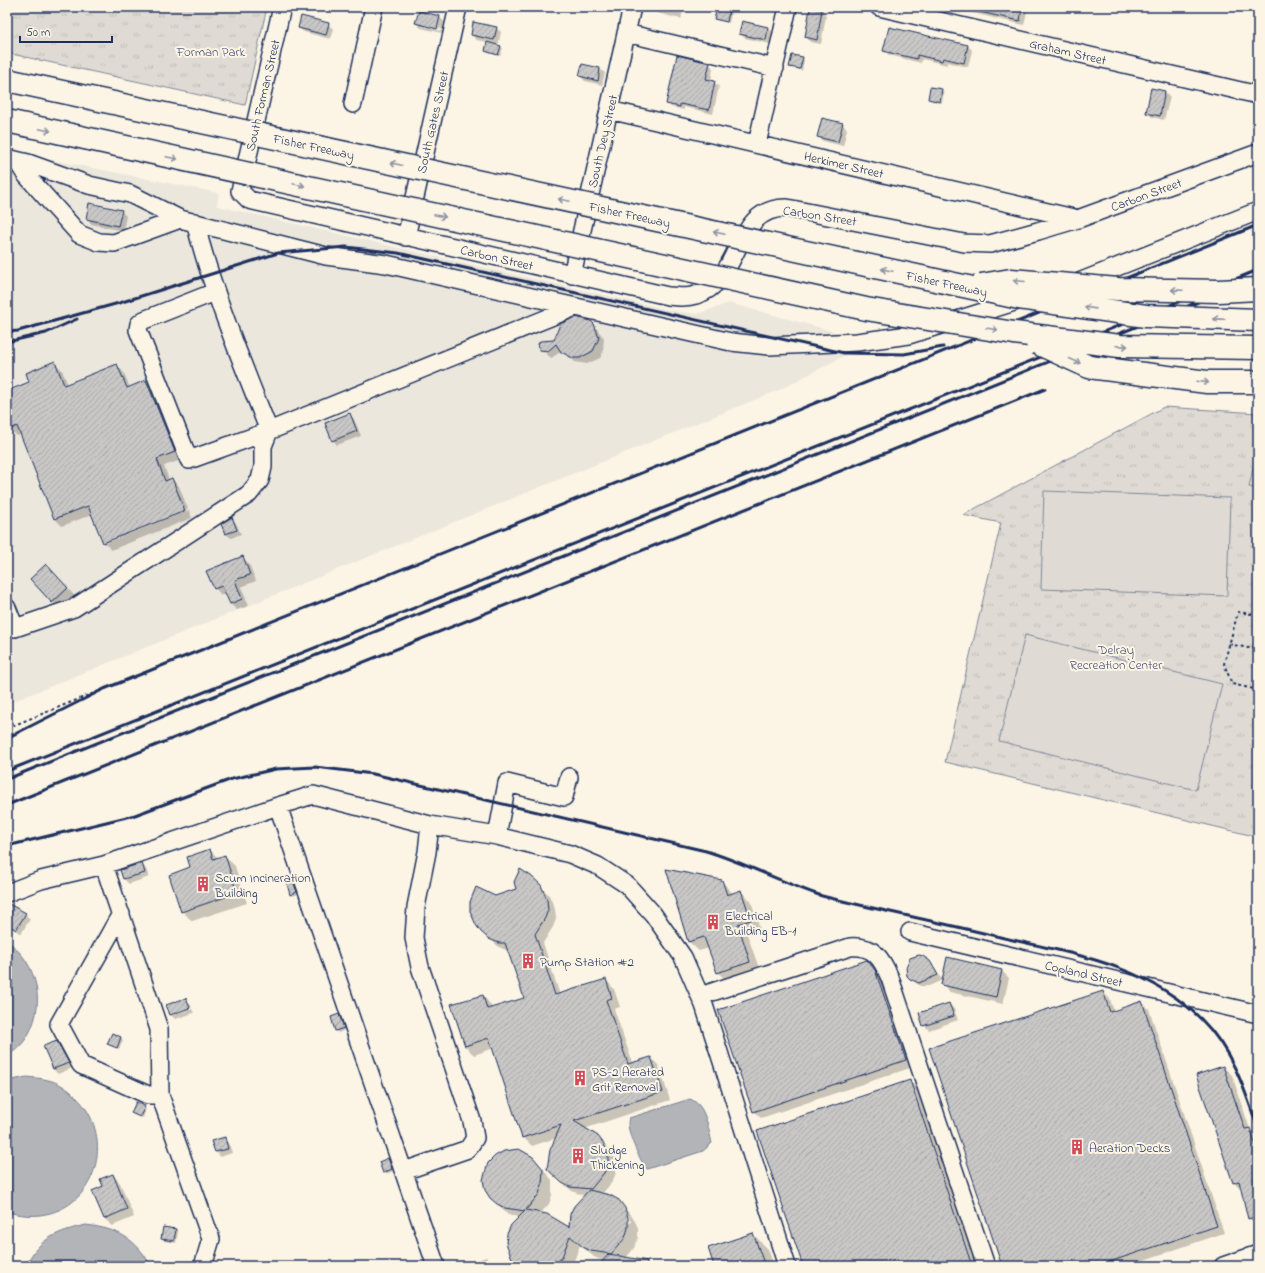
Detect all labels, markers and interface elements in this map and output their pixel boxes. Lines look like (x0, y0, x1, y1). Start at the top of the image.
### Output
scale bar (20, 18, 112, 44)
text: 50 m (26, 24, 50, 42)
street label: Graham Street (1027, 34, 1109, 71)
street label: South Forman Street (241, 37, 286, 153)
park label: Forman Park (176, 43, 245, 62)
street label: South Gates Street (412, 69, 455, 175)
street label: South Dey Street (584, 92, 625, 190)
one-way arrow (38, 126, 51, 134)
street label: Fisher Freeway (270, 129, 356, 166)
street label: Herkimer Street (802, 147, 886, 184)
one-way arrow (165, 154, 178, 162)
one-way arrow (390, 159, 403, 167)
street label: Carbon Street (1108, 174, 1185, 217)
one-way arrow (292, 182, 305, 190)
one-way arrow (558, 196, 571, 204)
street label: Fisher Freeway (586, 197, 672, 234)
street label: Carbon Street (782, 201, 859, 232)
one-way arrow (433, 213, 446, 221)
one-way arrow (712, 229, 725, 237)
street label: Carbon Street (458, 241, 536, 276)
one-way arrow (881, 265, 894, 273)
street label: Fisher Freeway (903, 266, 989, 303)
one-way arrow (1013, 277, 1026, 284)
one-way arrow (1171, 286, 1184, 294)
one-way arrow (1084, 304, 1097, 312)
one-way arrow (1213, 315, 1226, 323)
one-way arrow (985, 325, 998, 333)
one-way arrow (1115, 342, 1128, 349)
one-way arrow (1069, 357, 1081, 365)
one-way arrow (1196, 378, 1209, 385)
park label: Delray Recreation Center (1070, 641, 1163, 675)
place label: Scum Incineration Building (214, 869, 311, 904)
building icon: Scum Incineration Building (194, 875, 212, 893)
place label: Electrical Building EB-1 (724, 907, 796, 942)
building icon: Electrical Building EB-1 (704, 913, 722, 931)
building icon: Pump Station #2 (519, 952, 537, 970)
place label: Pump Station #2 (540, 953, 634, 972)
street label: Copland Street (1043, 956, 1125, 993)
place label: PS-2 Aerated Grit Removal (592, 1063, 665, 1097)
building icon: PS-2 Aerated Grit Removal (571, 1069, 589, 1087)
building icon: Aeration Decks (1068, 1138, 1086, 1156)
place label: Aeration Decks (1089, 1139, 1171, 1158)
place label: Sludge Thickening (590, 1141, 644, 1176)
building icon: Sludge Thickening (569, 1147, 587, 1165)

